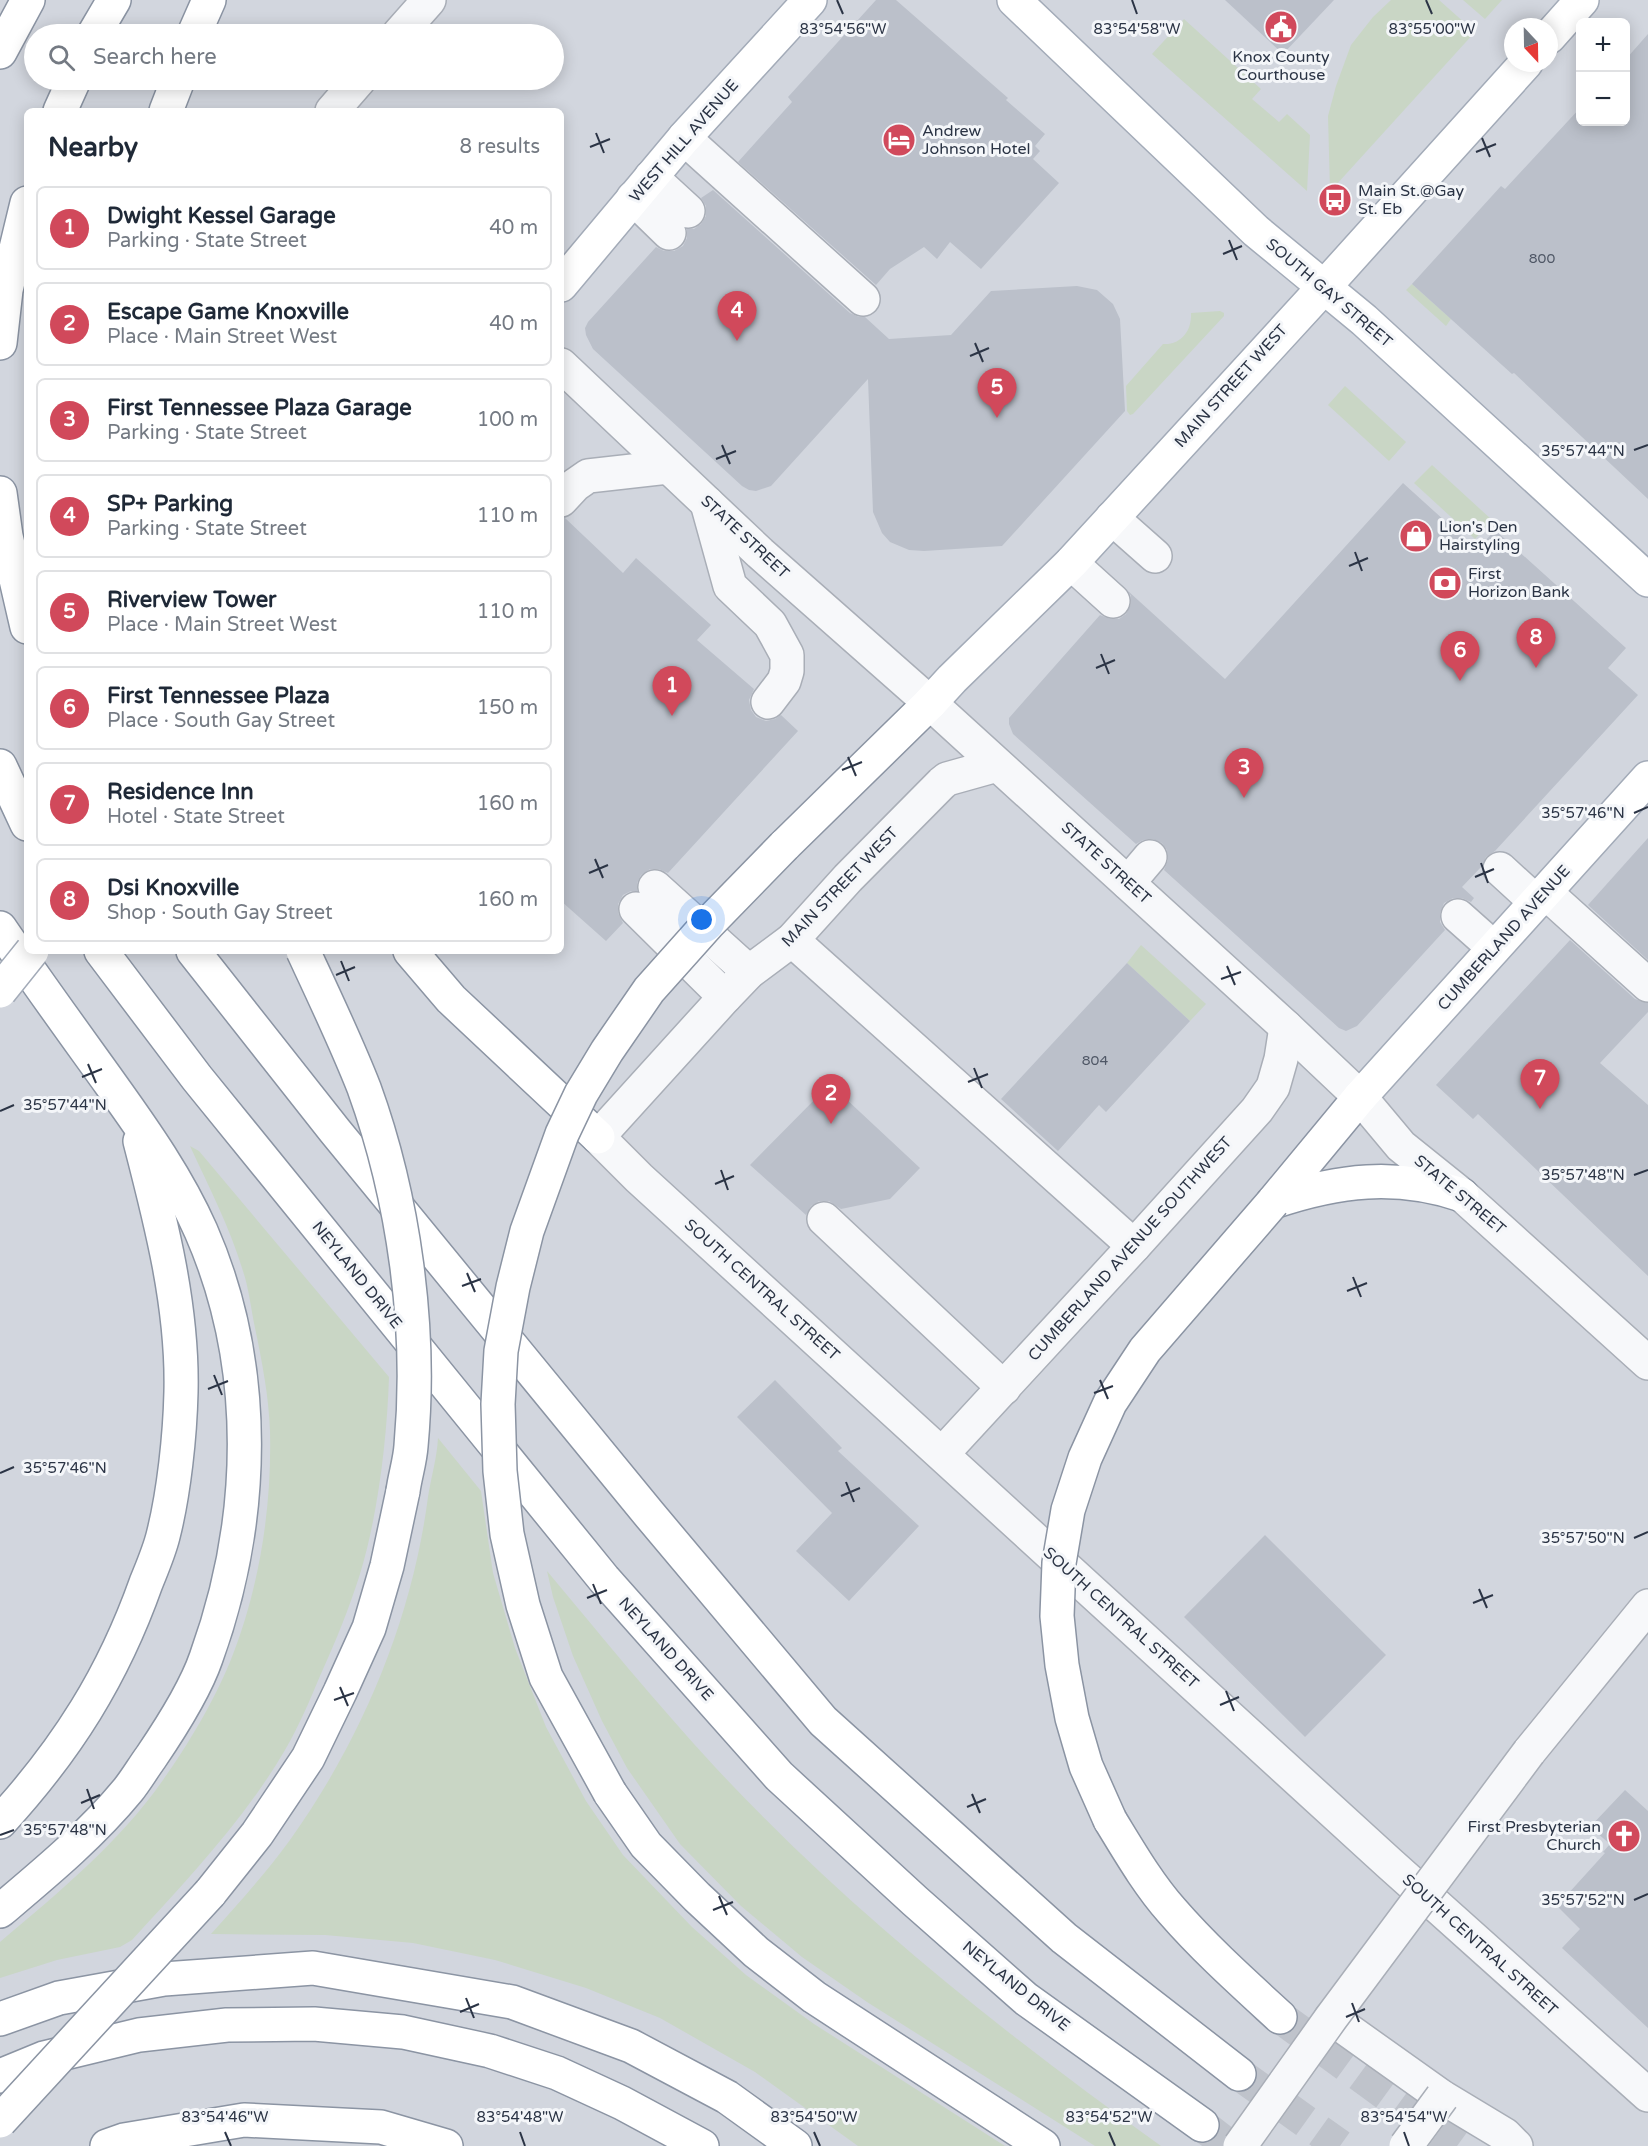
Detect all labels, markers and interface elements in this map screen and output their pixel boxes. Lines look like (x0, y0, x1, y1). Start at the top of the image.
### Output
public building icon: Knox County Courthouse (1263, 9, 1299, 45)
north arrow (1504, 18, 1558, 72)
map controls (1576, 18, 1630, 126)
button: + (1576, 18, 1630, 72)
text: 83°54'56"W (800, 20, 886, 38)
text: 83°54'58"W (1094, 20, 1180, 38)
text: 83°55'00"W (1389, 20, 1475, 38)
search box (24, 24, 564, 90)
icon: search (45, 41, 78, 74)
text: Search here (93, 44, 217, 70)
place label: Knox County Courthouse (1232, 47, 1330, 85)
button: − (1576, 72, 1630, 126)
street label: WEST HILL AVENUE (625, 75, 743, 207)
place label: Andrew Johnson Hotel (922, 121, 1031, 159)
hotel icon: Andrew Johnson Hotel (881, 122, 917, 158)
text: Nearby (48, 132, 138, 163)
text: 8 results (460, 135, 540, 159)
place label: Main St.@Gay St. Eb (1358, 181, 1464, 219)
bus stop icon: Main St.@Gay St. Eb (1317, 182, 1353, 218)
text: Dwight Kessel Garage (107, 203, 336, 229)
text: 1 (63, 216, 76, 240)
text: 40 m (489, 216, 538, 240)
text: Parking · State Street (107, 229, 307, 253)
street label: SOUTH GAY STREET (1262, 234, 1397, 352)
house number: 800 (1529, 250, 1555, 267)
pin: 4 (718, 292, 756, 341)
text: Escape Game Knoxville (107, 299, 349, 325)
text: 2 (63, 312, 76, 336)
text: 40 m (489, 312, 538, 336)
street label: MAIN STREET WEST (1170, 320, 1292, 452)
text: Place · Main Street West (107, 325, 337, 349)
pin: 5 (978, 368, 1016, 418)
text: First Tennessee Plaza Garage (107, 395, 412, 421)
text: 3 (63, 408, 76, 432)
text: 100 m (477, 408, 538, 432)
text: Parking · State Street (107, 421, 307, 445)
text: 35°57'44"N (1541, 442, 1625, 460)
text: SP+ Parking (107, 491, 233, 517)
street label: STATE STREET (697, 491, 794, 583)
text: 4 (63, 504, 76, 528)
text: 110 m (477, 504, 538, 528)
text: Parking · State Street (107, 517, 307, 541)
place label: Lion's Den Hairstyling (1439, 517, 1520, 555)
shop icon: Lion's Den Hairstyling (1398, 518, 1434, 554)
place label: First Horizon Bank (1468, 564, 1570, 602)
bank icon: First Horizon Bank (1427, 565, 1463, 601)
text: Riverview Tower (107, 587, 277, 613)
text: 5 (63, 600, 76, 624)
text: 110 m (477, 600, 538, 624)
text: Place · Main Street West (107, 613, 337, 637)
pin: 8 (1516, 618, 1556, 668)
pin: 6 (1440, 632, 1480, 681)
pin: 1 (652, 666, 692, 716)
text: First Tennessee Plaza (107, 683, 330, 709)
text: 6 (63, 696, 76, 720)
text: 150 m (477, 696, 538, 720)
text: Place · South Gay Street (107, 709, 335, 733)
pin: 3 (1224, 748, 1264, 798)
text: Residence Inn (107, 779, 254, 805)
text: 7 (63, 792, 76, 816)
text: 160 m (477, 792, 538, 816)
text: 35°57'46"N (1541, 804, 1625, 822)
text: Hotel · State Street (107, 805, 285, 829)
street label: STATE STREET (1057, 818, 1155, 909)
street label: MAIN STREET WEST (778, 823, 903, 951)
street label: CUMBERLAND AVENUE (1433, 861, 1575, 1015)
text: Dsi Knoxville (107, 875, 239, 901)
text: 8 (63, 888, 76, 912)
text: 160 m (477, 888, 538, 912)
text: Shop · South Gay Street (107, 901, 333, 925)
your location (687, 905, 716, 934)
house number: 804 (1082, 1052, 1108, 1069)
pin: 7 (1520, 1060, 1560, 1109)
pin: 2 (812, 1074, 850, 1124)
text: 35°57'44"N (23, 1096, 107, 1114)
street label: CUMBERLAND AVENUE SOUTHWEST (1024, 1132, 1236, 1365)
street label: STATE STREET (1410, 1151, 1510, 1239)
text: 35°57'48"N (1541, 1166, 1625, 1184)
street label: SOUTH CENTRAL STREET (680, 1215, 844, 1365)
street label: NEYLAND DRIVE (308, 1217, 406, 1333)
text: 35°57'46"N (23, 1459, 107, 1477)
text: 35°57'50"N (1541, 1529, 1625, 1547)
street label: SOUTH CENTRAL STREET (1039, 1543, 1203, 1693)
street label: NEYLAND DRIVE (614, 1593, 718, 1705)
place label: First Presbyterian Church (1467, 1817, 1601, 1855)
church icon: First Presbyterian Church (1606, 1818, 1642, 1854)
text: 35°57'48"N (23, 1821, 107, 1839)
street label: SOUTH CENTRAL STREET (1398, 1870, 1562, 2020)
text: 35°57'52"N (1541, 1891, 1625, 1909)
street label: NEYLAND DRIVE (958, 1937, 1074, 2035)
text: 83°54'46"W (182, 2108, 268, 2126)
text: 83°54'48"W (477, 2108, 563, 2126)
text: 83°54'50"W (771, 2108, 857, 2126)
text: 83°54'52"W (1066, 2108, 1152, 2126)
text: 83°54'54"W (1361, 2108, 1447, 2126)

